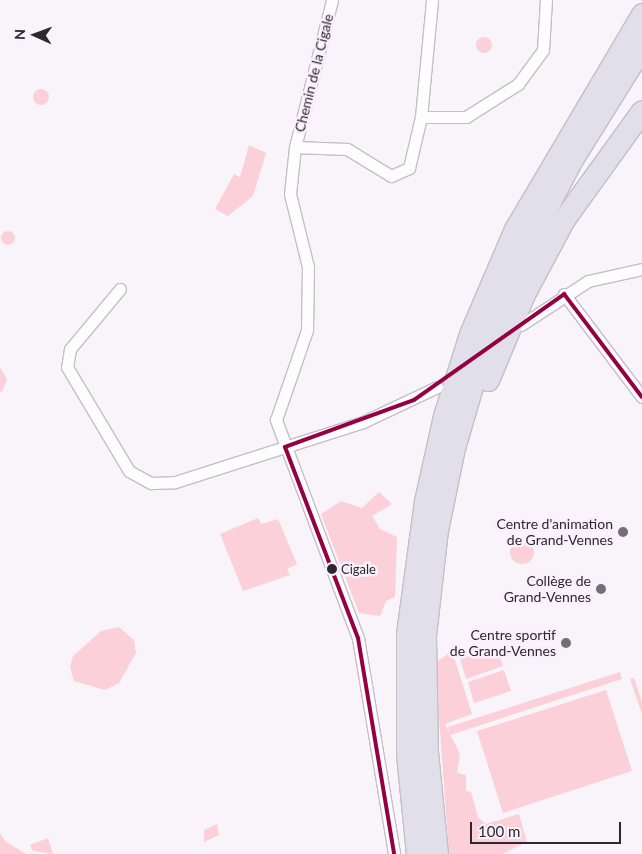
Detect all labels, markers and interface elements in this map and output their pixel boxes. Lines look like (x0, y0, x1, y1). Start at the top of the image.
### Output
north arrow (10, 10, 60, 60)
street label: Chemin de la Cigale (291, 12, 337, 134)
text: N (11, 29, 28, 40)
place label: Centre d'animation de Grand-Vennes (496, 516, 613, 548)
marker: Centre d'animation de Grand-Vennes (617, 526, 629, 538)
place label: Cigale (341, 561, 376, 577)
marker: Cigale (327, 564, 337, 574)
place label: Collège de Grand-Vennes (504, 573, 591, 606)
marker: Collège de Grand-Vennes (595, 583, 607, 595)
place label: Centre sportif de Grand-Vennes (450, 627, 556, 660)
marker: Centre sportif de Grand-Vennes (560, 637, 572, 649)
scale bar (472, 812, 623, 844)
text: 100 m (478, 822, 520, 840)

